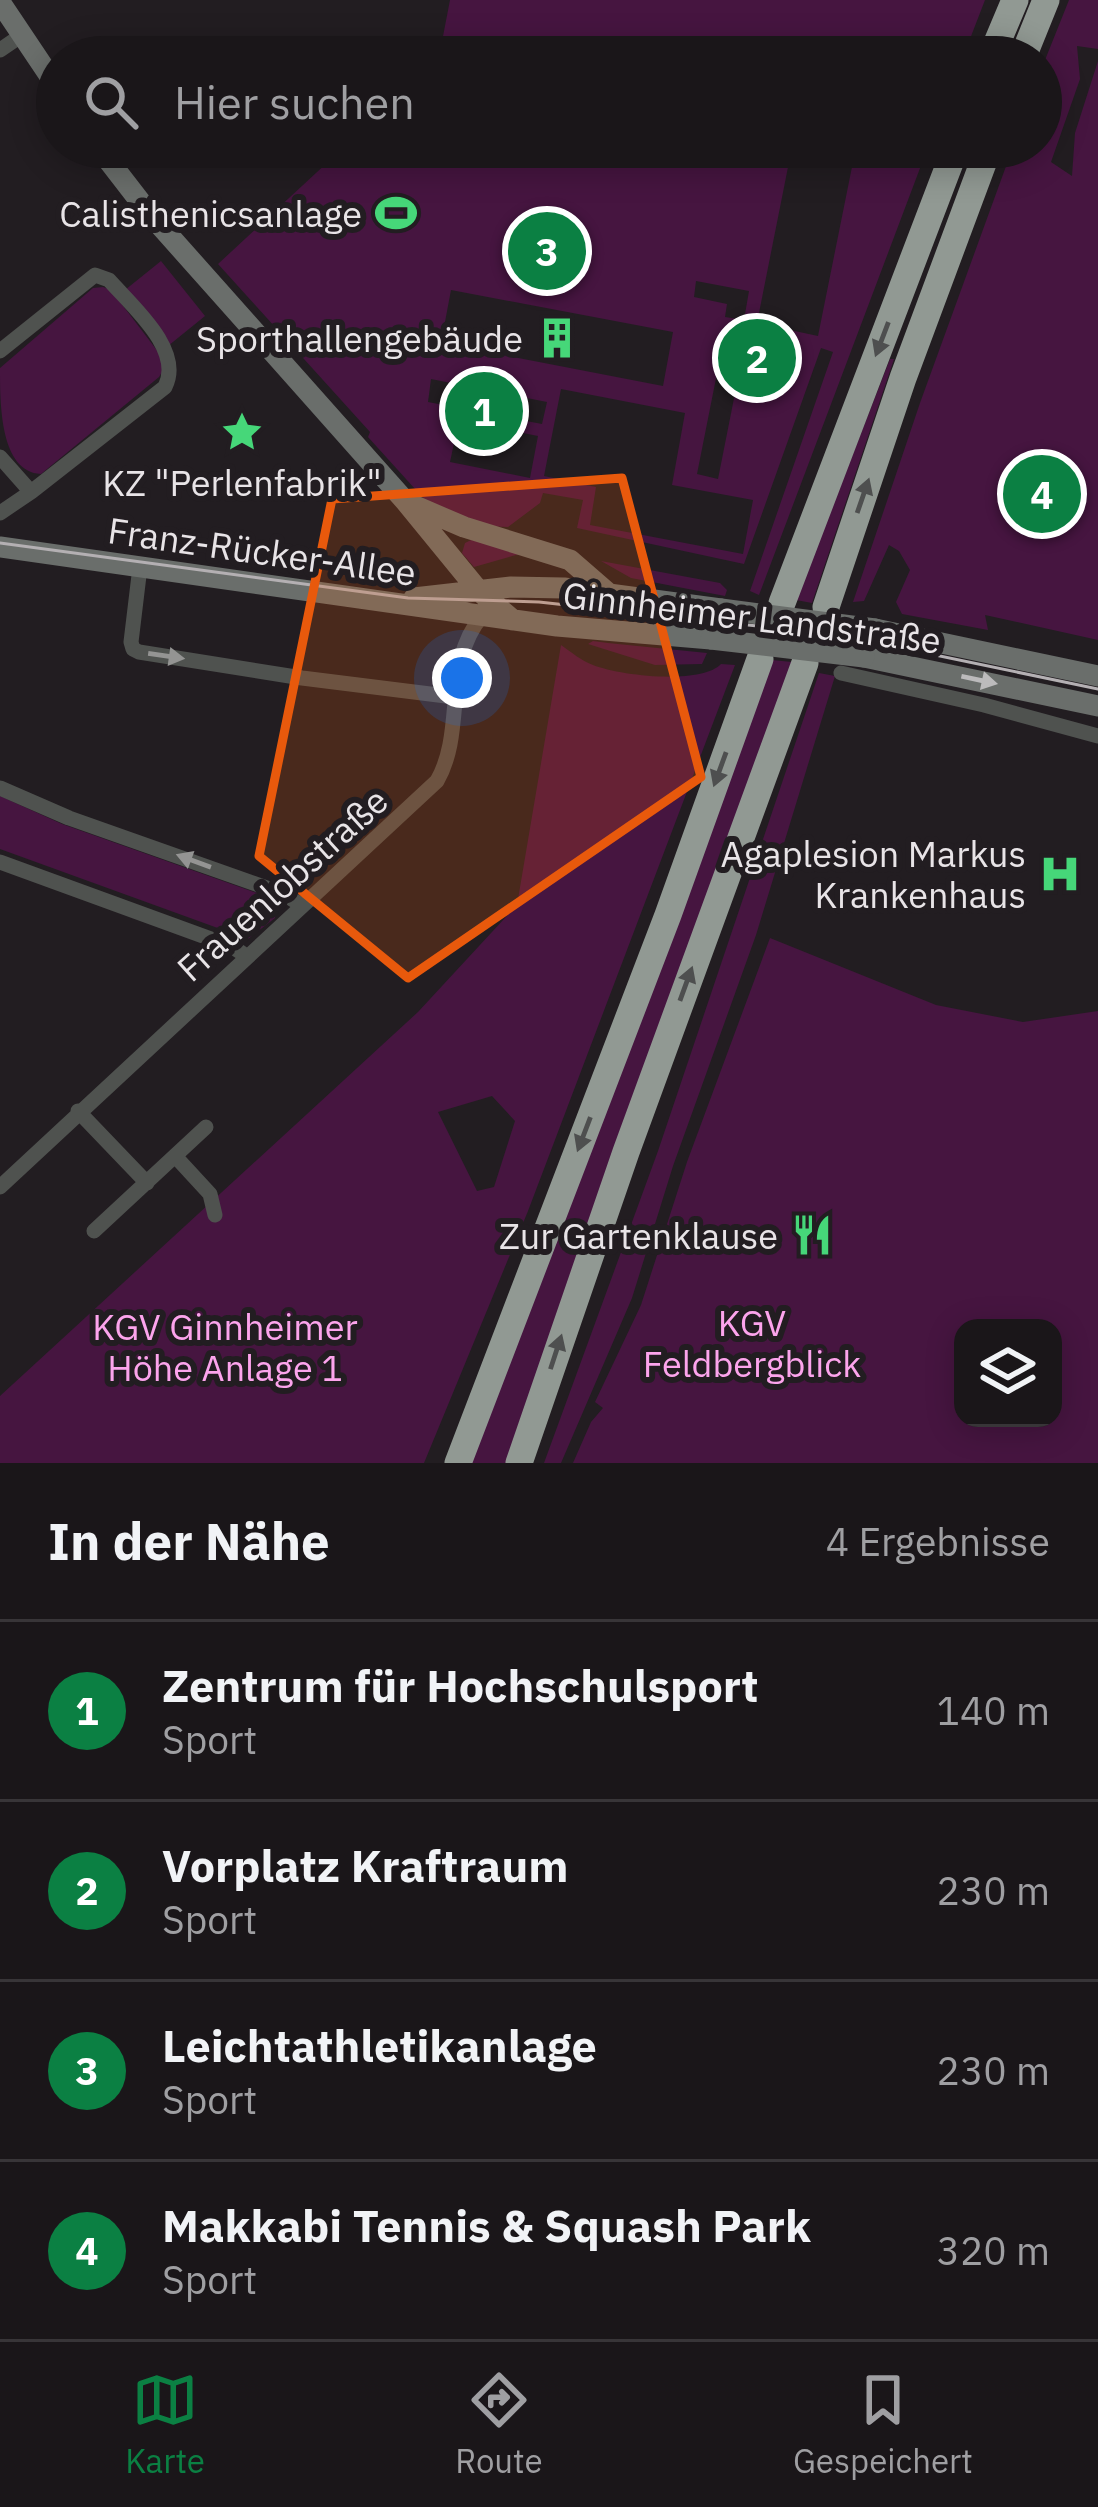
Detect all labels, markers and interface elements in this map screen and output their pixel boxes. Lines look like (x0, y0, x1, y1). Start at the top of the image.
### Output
search box (36, 36, 1062, 168)
icon: search (78, 69, 144, 135)
text: Hier suchen (174, 73, 415, 131)
place label: Calisthenicsanlage (59, 190, 362, 237)
sports icon: Calisthenicsanlage (373, 190, 419, 236)
pin: 3 (508, 206, 586, 296)
pin: 2 (718, 313, 796, 403)
place label: Sporthallengebäude (196, 315, 523, 362)
building icon: Sporthallengebäude (534, 315, 580, 361)
one-way arrow (872, 321, 890, 357)
pin: 1 (445, 366, 523, 456)
place icon: KZ "Perlenfabrik" (219, 409, 265, 455)
pin: 4 (1003, 449, 1081, 539)
place label: KZ "Perlenfabrik" (102, 459, 382, 506)
one-way arrow (855, 478, 873, 514)
street label: Franz-Rücker-Allee (105, 506, 419, 596)
street label: Ginnheimer Landstraße (560, 570, 944, 664)
one-way arrow (148, 647, 185, 666)
your location (432, 648, 492, 708)
one-way arrow (960, 671, 998, 690)
one-way arrow (710, 751, 728, 787)
street label: Frauenlobstraße (167, 777, 397, 991)
place label: Agaplesion Markus Krankenhaus (720, 830, 1026, 918)
one-way arrow (176, 851, 212, 869)
hospital icon: Agaplesion Markus Krankenhaus (1037, 851, 1083, 897)
one-way arrow (678, 966, 696, 1002)
one-way arrow (573, 1116, 592, 1152)
place label: Zur Gartenklause (499, 1212, 778, 1259)
restaurant icon: Zur Gartenklause (789, 1212, 835, 1258)
park label: KGV Feldbergblick (643, 1299, 861, 1387)
park label: KGV Ginnheimer Höhe Anlage 1 (92, 1303, 358, 1391)
map controls (954, 1319, 1062, 1427)
button: layers (954, 1319, 1062, 1427)
one-way arrow (548, 1333, 567, 1370)
text: In der Nähe (48, 1508, 330, 1574)
text: 4 Ergebnisse (826, 1516, 1050, 1567)
text: Zentrum für Hochschulsport (162, 1656, 758, 1714)
text: 1 (75, 1685, 99, 1736)
text: 140 m (937, 1685, 1050, 1736)
text: Sport (162, 1714, 257, 1765)
text: Vorplatz Kraftraum (162, 1836, 568, 1894)
text: 2 (75, 1865, 99, 1916)
text: 230 m (937, 1865, 1050, 1916)
text: Sport (162, 1894, 257, 1945)
text: Leichtathletikanlage (162, 2016, 597, 2074)
text: 3 (75, 2045, 99, 2096)
text: 230 m (937, 2045, 1050, 2096)
text: Sport (162, 2074, 257, 2125)
text: Makkabi Tennis & Squash Park (162, 2196, 811, 2254)
text: 4 (75, 2225, 99, 2276)
text: 320 m (937, 2225, 1050, 2276)
text: Sport (162, 2254, 257, 2305)
tab: Karte (125, 2367, 205, 2482)
tab: Route (455, 2367, 543, 2482)
tab: Gespeichert (793, 2367, 973, 2482)

